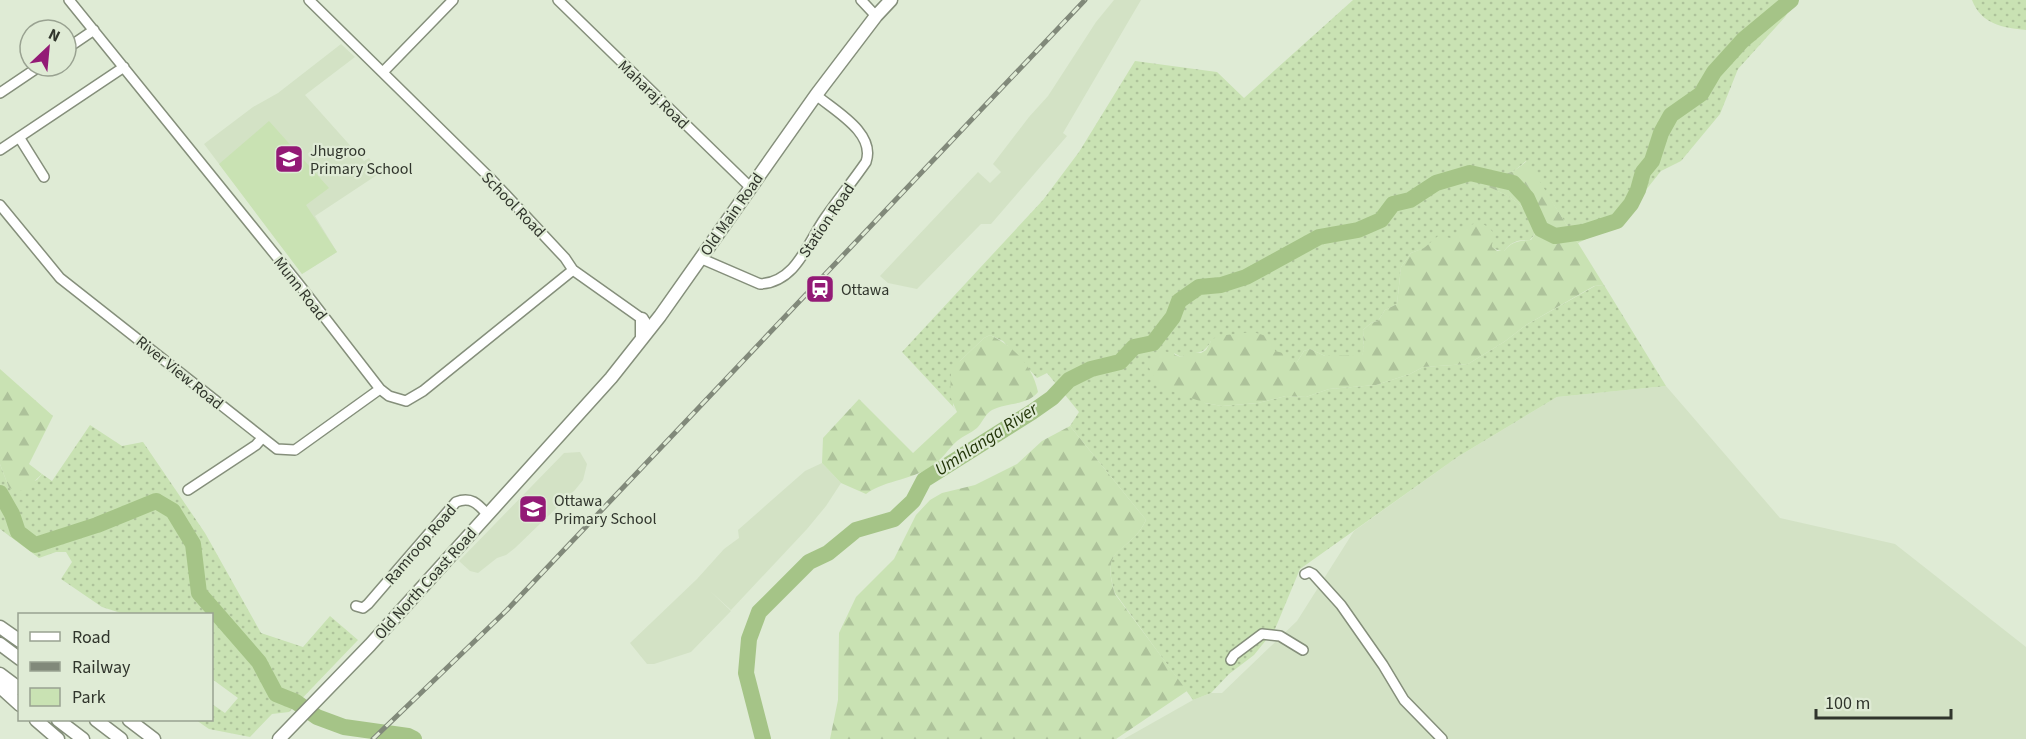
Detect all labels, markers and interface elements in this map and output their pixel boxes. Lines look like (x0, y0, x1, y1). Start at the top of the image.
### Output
north arrow (18, 18, 78, 78)
text: N (45, 23, 64, 48)
street label: Maharaj Road (613, 55, 694, 134)
place label: Jhugroo Primary School (310, 140, 412, 180)
school or university icon: Jhugroo Primary School (273, 143, 305, 175)
street label: School Road (476, 167, 550, 242)
street label: Old Main Road (695, 169, 769, 260)
street label: Station Road (794, 179, 860, 262)
street label: Munn Road (268, 252, 332, 325)
station icon: Ottawa (804, 273, 836, 305)
place label: Ottawa (841, 279, 889, 301)
street label: River View Road (131, 331, 228, 415)
water label: Umhlanga River (930, 396, 1043, 482)
place label: Ottawa Primary School (554, 490, 656, 530)
school or university icon: Ottawa Primary School (517, 493, 549, 525)
street label: Ramroop Road (380, 500, 462, 589)
street label: Old North Coast Road (370, 523, 482, 644)
legend (18, 613, 213, 721)
text: Road (72, 625, 111, 650)
text: Railway (72, 655, 131, 680)
scale bar (1816, 682, 1951, 720)
text: Park (72, 685, 106, 710)
text: 100 m (1825, 691, 1870, 716)

